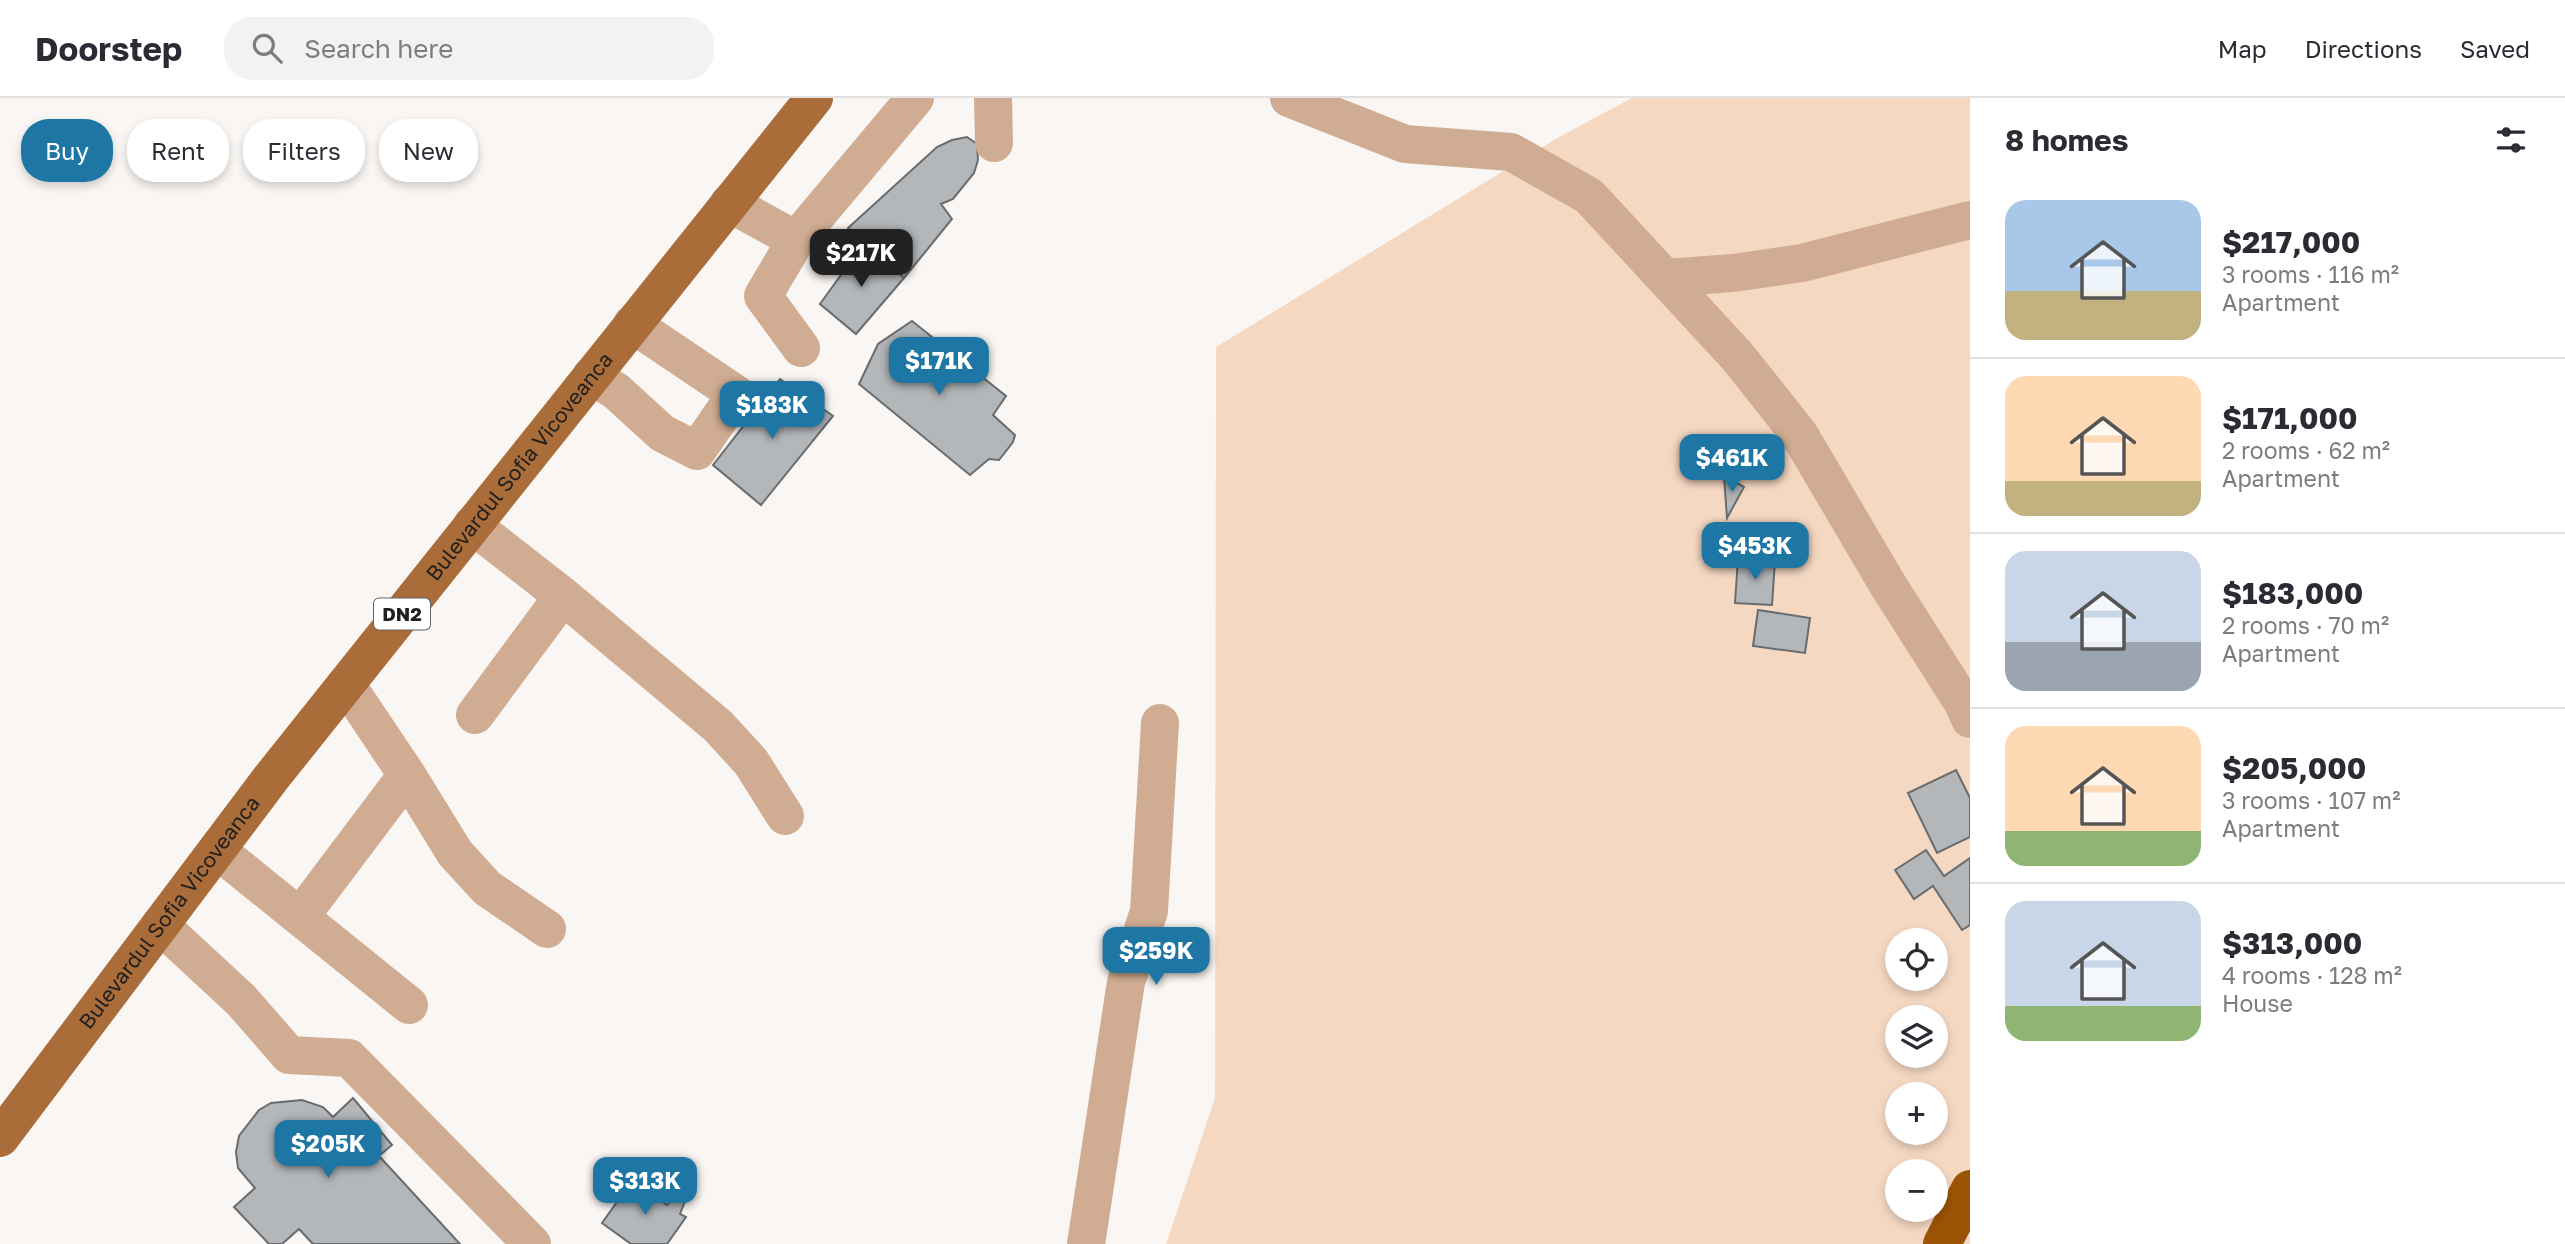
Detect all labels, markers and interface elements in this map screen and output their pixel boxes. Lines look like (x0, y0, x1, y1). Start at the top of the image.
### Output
search box (224, 17, 714, 80)
text: Doorstep (35, 29, 182, 68)
icon: search (248, 29, 286, 67)
text: Search here (304, 33, 453, 64)
text: Map (2218, 34, 2267, 63)
text: Directions (2305, 34, 2422, 63)
text: Saved (2460, 34, 2530, 63)
chip: Buy (21, 119, 113, 182)
chip: Rent (127, 119, 229, 182)
chip: Filters (243, 119, 365, 182)
chip: New (379, 119, 478, 182)
icon: filters (2492, 121, 2530, 159)
text: 8 homes (2005, 122, 2129, 158)
text: $217,000 (2222, 224, 2360, 260)
icon: home (2061, 228, 2145, 312)
pin: $217K (812, 230, 910, 289)
text: $217K (826, 238, 896, 266)
text: 3 rooms · 116 m² (2222, 260, 2399, 288)
text: Apartment (2222, 288, 2340, 316)
pin: $171K (890, 338, 988, 397)
text: $171K (905, 346, 973, 374)
street label: Bulevardul Sofia Vicoveanca (420, 347, 618, 586)
pin: $183K (723, 382, 821, 441)
text: $183K (736, 390, 808, 418)
text: $171,000 (2222, 400, 2357, 436)
icon: home (2061, 404, 2145, 488)
pin: $461K (1683, 434, 1781, 494)
text: 2 rooms · 62 m² (2222, 436, 2390, 464)
text: $461K (1696, 443, 1768, 471)
text: Apartment (2222, 464, 2340, 492)
pin: $453K (1706, 522, 1804, 582)
text: $453K (1718, 531, 1792, 559)
text: $183,000 (2222, 575, 2363, 611)
icon: home (2061, 579, 2145, 663)
road number: DN2 (374, 598, 430, 629)
text: 2 rooms · 70 m² (2222, 611, 2389, 639)
text: Apartment (2222, 639, 2340, 667)
text: $205,000 (2222, 750, 2366, 786)
icon: home (2061, 754, 2145, 838)
text: 3 rooms · 107 m² (2222, 786, 2400, 814)
street label: Bulevardul Sofia Vicoveanca (73, 790, 265, 1034)
text: Apartment (2222, 814, 2340, 842)
text: $313,000 (2222, 925, 2362, 961)
pin: $259K (1107, 928, 1205, 987)
map controls (1885, 928, 1948, 1222)
button: locate (1885, 928, 1948, 991)
icon: home (2061, 929, 2145, 1013)
text: $259K (1119, 936, 1193, 964)
text: 4 rooms · 128 m² (2222, 961, 2402, 989)
text: House (2222, 989, 2293, 1017)
button: layers (1885, 1005, 1948, 1068)
button: + (1885, 1082, 1948, 1145)
pin: $205K (279, 1121, 377, 1180)
text: $205K (290, 1129, 366, 1157)
pin: $313K (596, 1158, 694, 1217)
button: − (1885, 1159, 1948, 1222)
text: $313K (609, 1166, 681, 1194)

